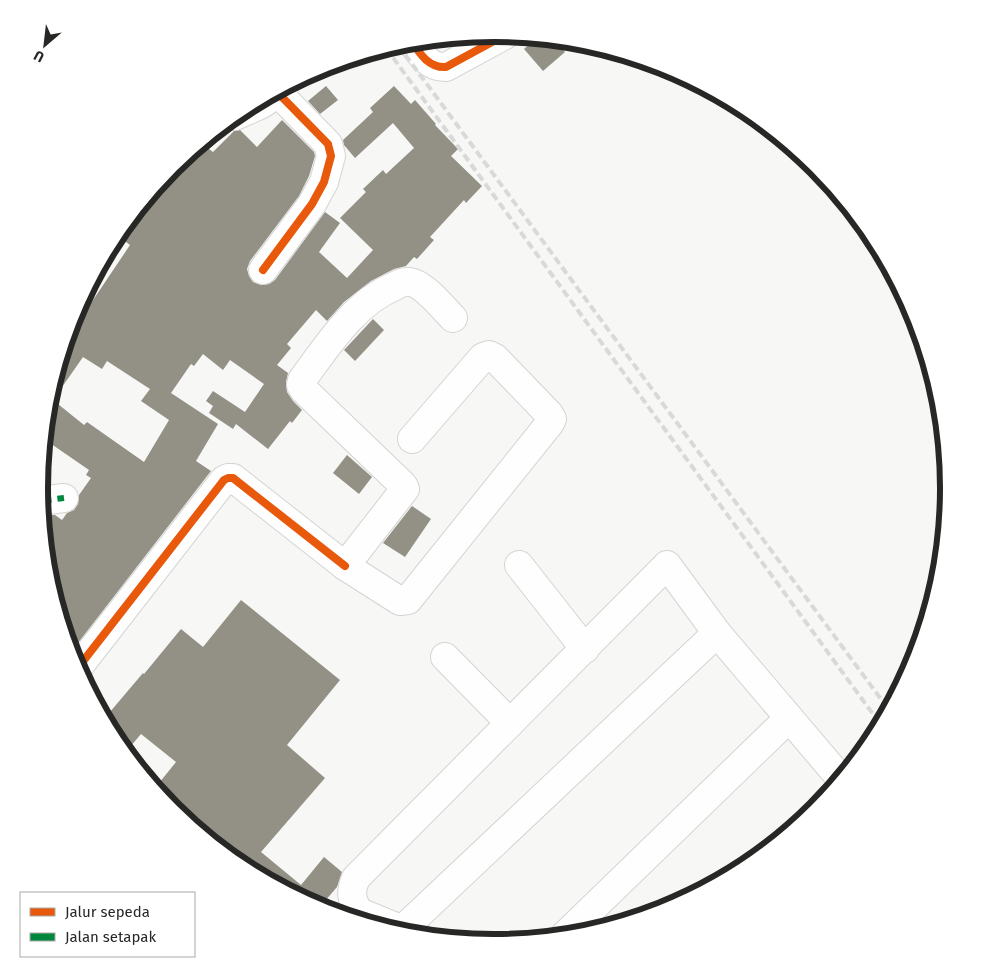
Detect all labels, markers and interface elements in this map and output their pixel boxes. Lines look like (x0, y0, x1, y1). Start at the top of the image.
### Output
north arrow (20, 20, 70, 70)
text: U (31, 46, 47, 66)
legend (20, 892, 195, 957)
text: Jalur sepeda (65, 903, 150, 921)
text: Jalan setapak (65, 928, 156, 946)

